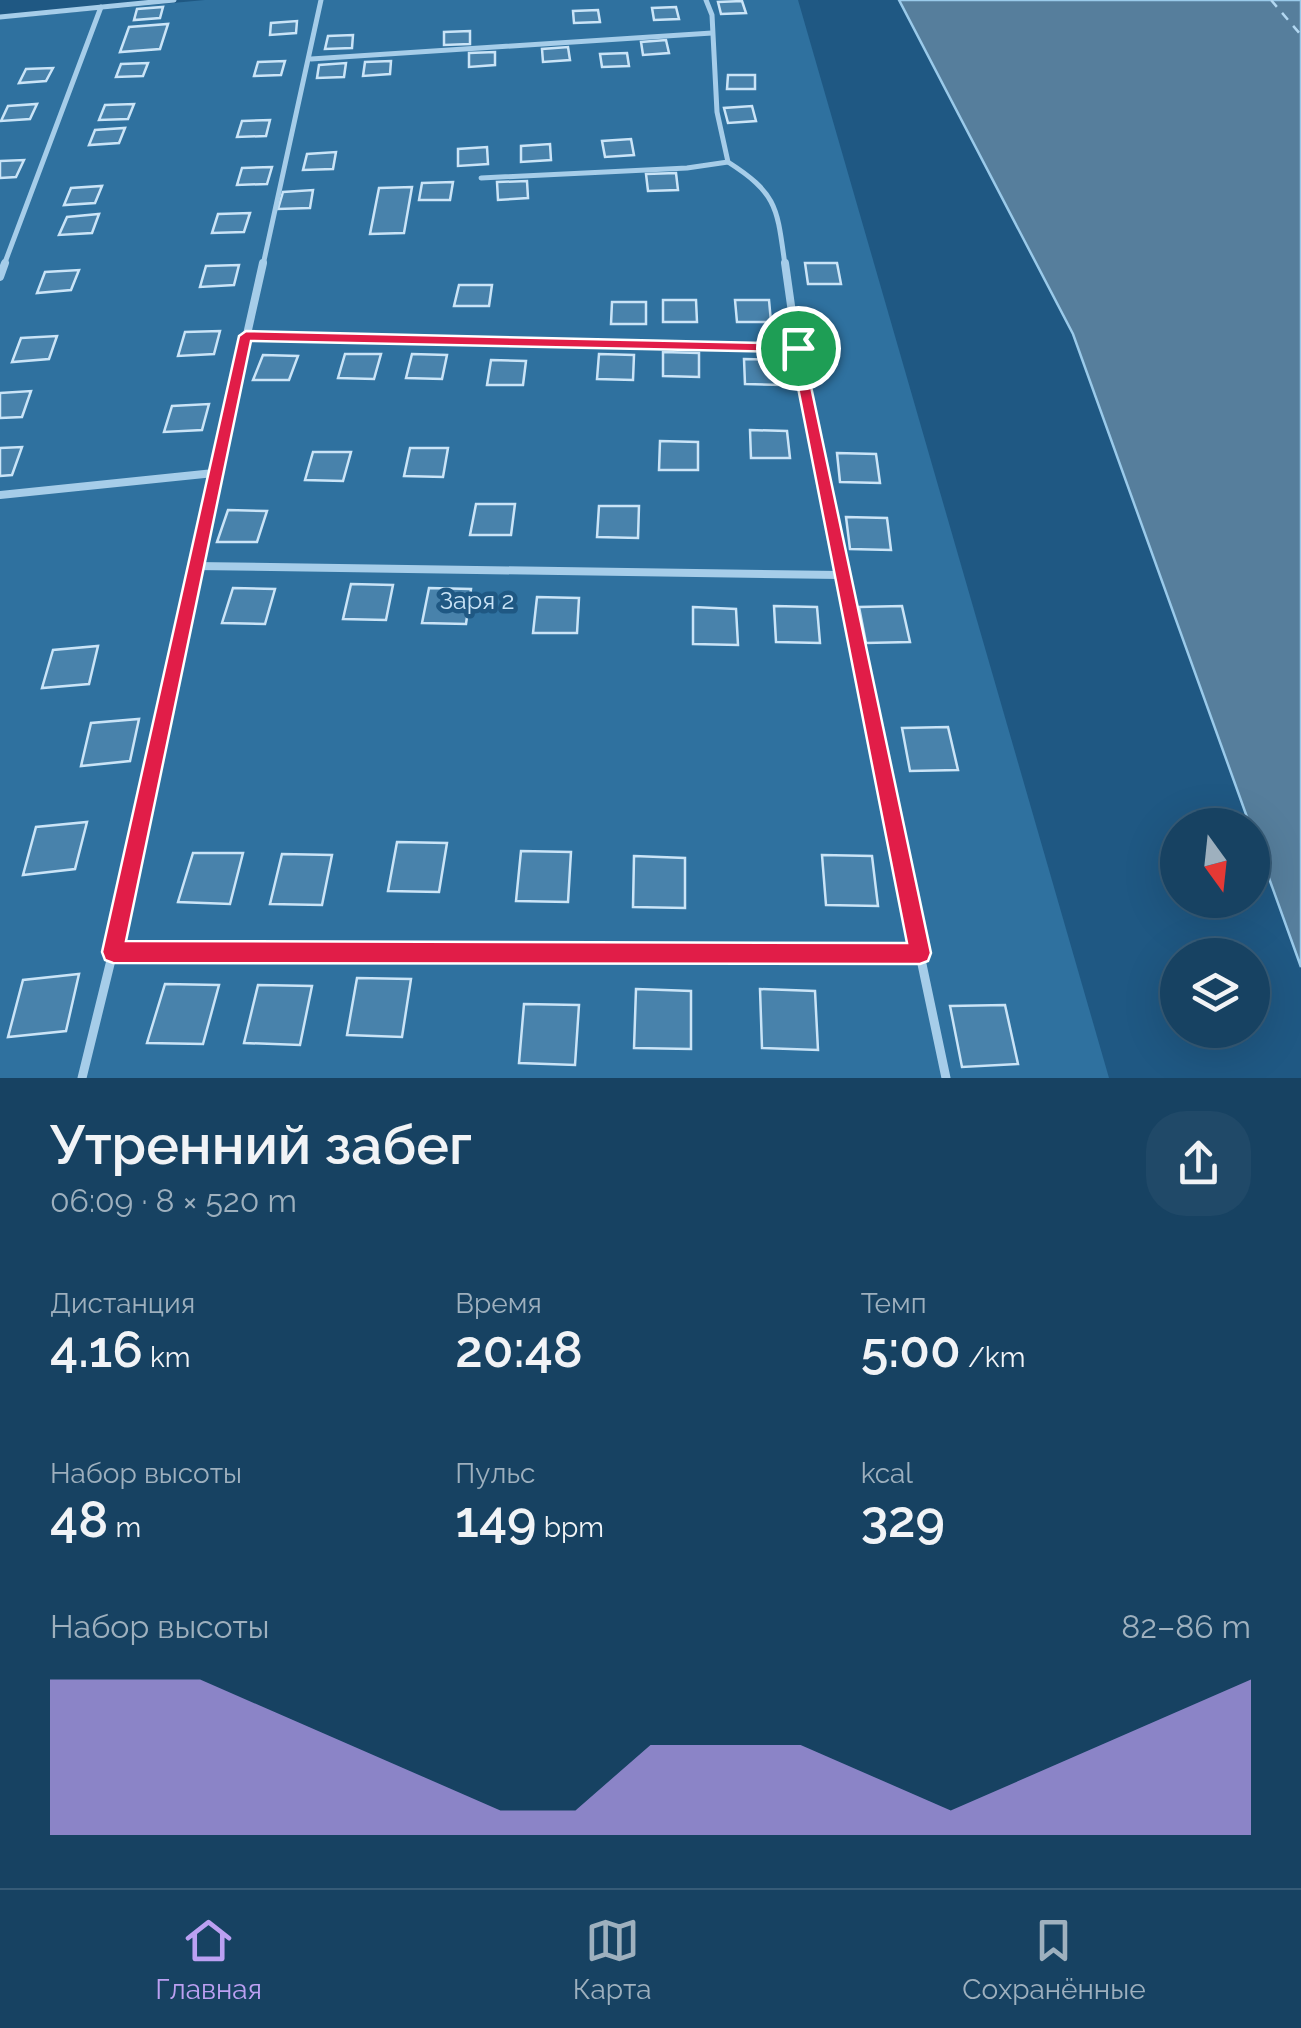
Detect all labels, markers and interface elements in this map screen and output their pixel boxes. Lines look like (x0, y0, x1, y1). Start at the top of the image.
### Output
pin (756, 306, 841, 391)
icon: arrive (771, 321, 826, 376)
park label: Заря 2 (439, 585, 515, 615)
north arrow (1160, 808, 1270, 918)
map controls (1160, 808, 1270, 1048)
button: layers (1160, 938, 1270, 1048)
button: share (1146, 1111, 1251, 1216)
text: Утренний забег (50, 1112, 472, 1177)
text: 06:09 · 8 × 520 m (50, 1182, 297, 1219)
text: Дистанция (50, 1287, 195, 1320)
text: Время (455, 1287, 542, 1320)
text: Темп (861, 1287, 927, 1320)
text: 4.16 (50, 1320, 143, 1379)
text: 20:48 (455, 1320, 583, 1379)
text: 5:00 (861, 1320, 961, 1379)
text: km (143, 1341, 190, 1374)
text: /km (961, 1341, 1025, 1374)
text: Набор высоты (50, 1457, 242, 1490)
text: Пульс (455, 1457, 535, 1490)
text: kcal (861, 1457, 913, 1490)
text: 48 (50, 1490, 108, 1549)
text: 149 (455, 1490, 537, 1549)
text: 329 (861, 1490, 945, 1549)
text: m (108, 1511, 141, 1544)
text: bpm (537, 1511, 604, 1544)
text: Набор высоты (50, 1608, 270, 1645)
text: 82–86 m (1121, 1608, 1251, 1645)
tab: Главная (155, 1913, 262, 2006)
tab: Карта (573, 1913, 652, 2006)
tab: Сохранённые (962, 1913, 1146, 2006)

